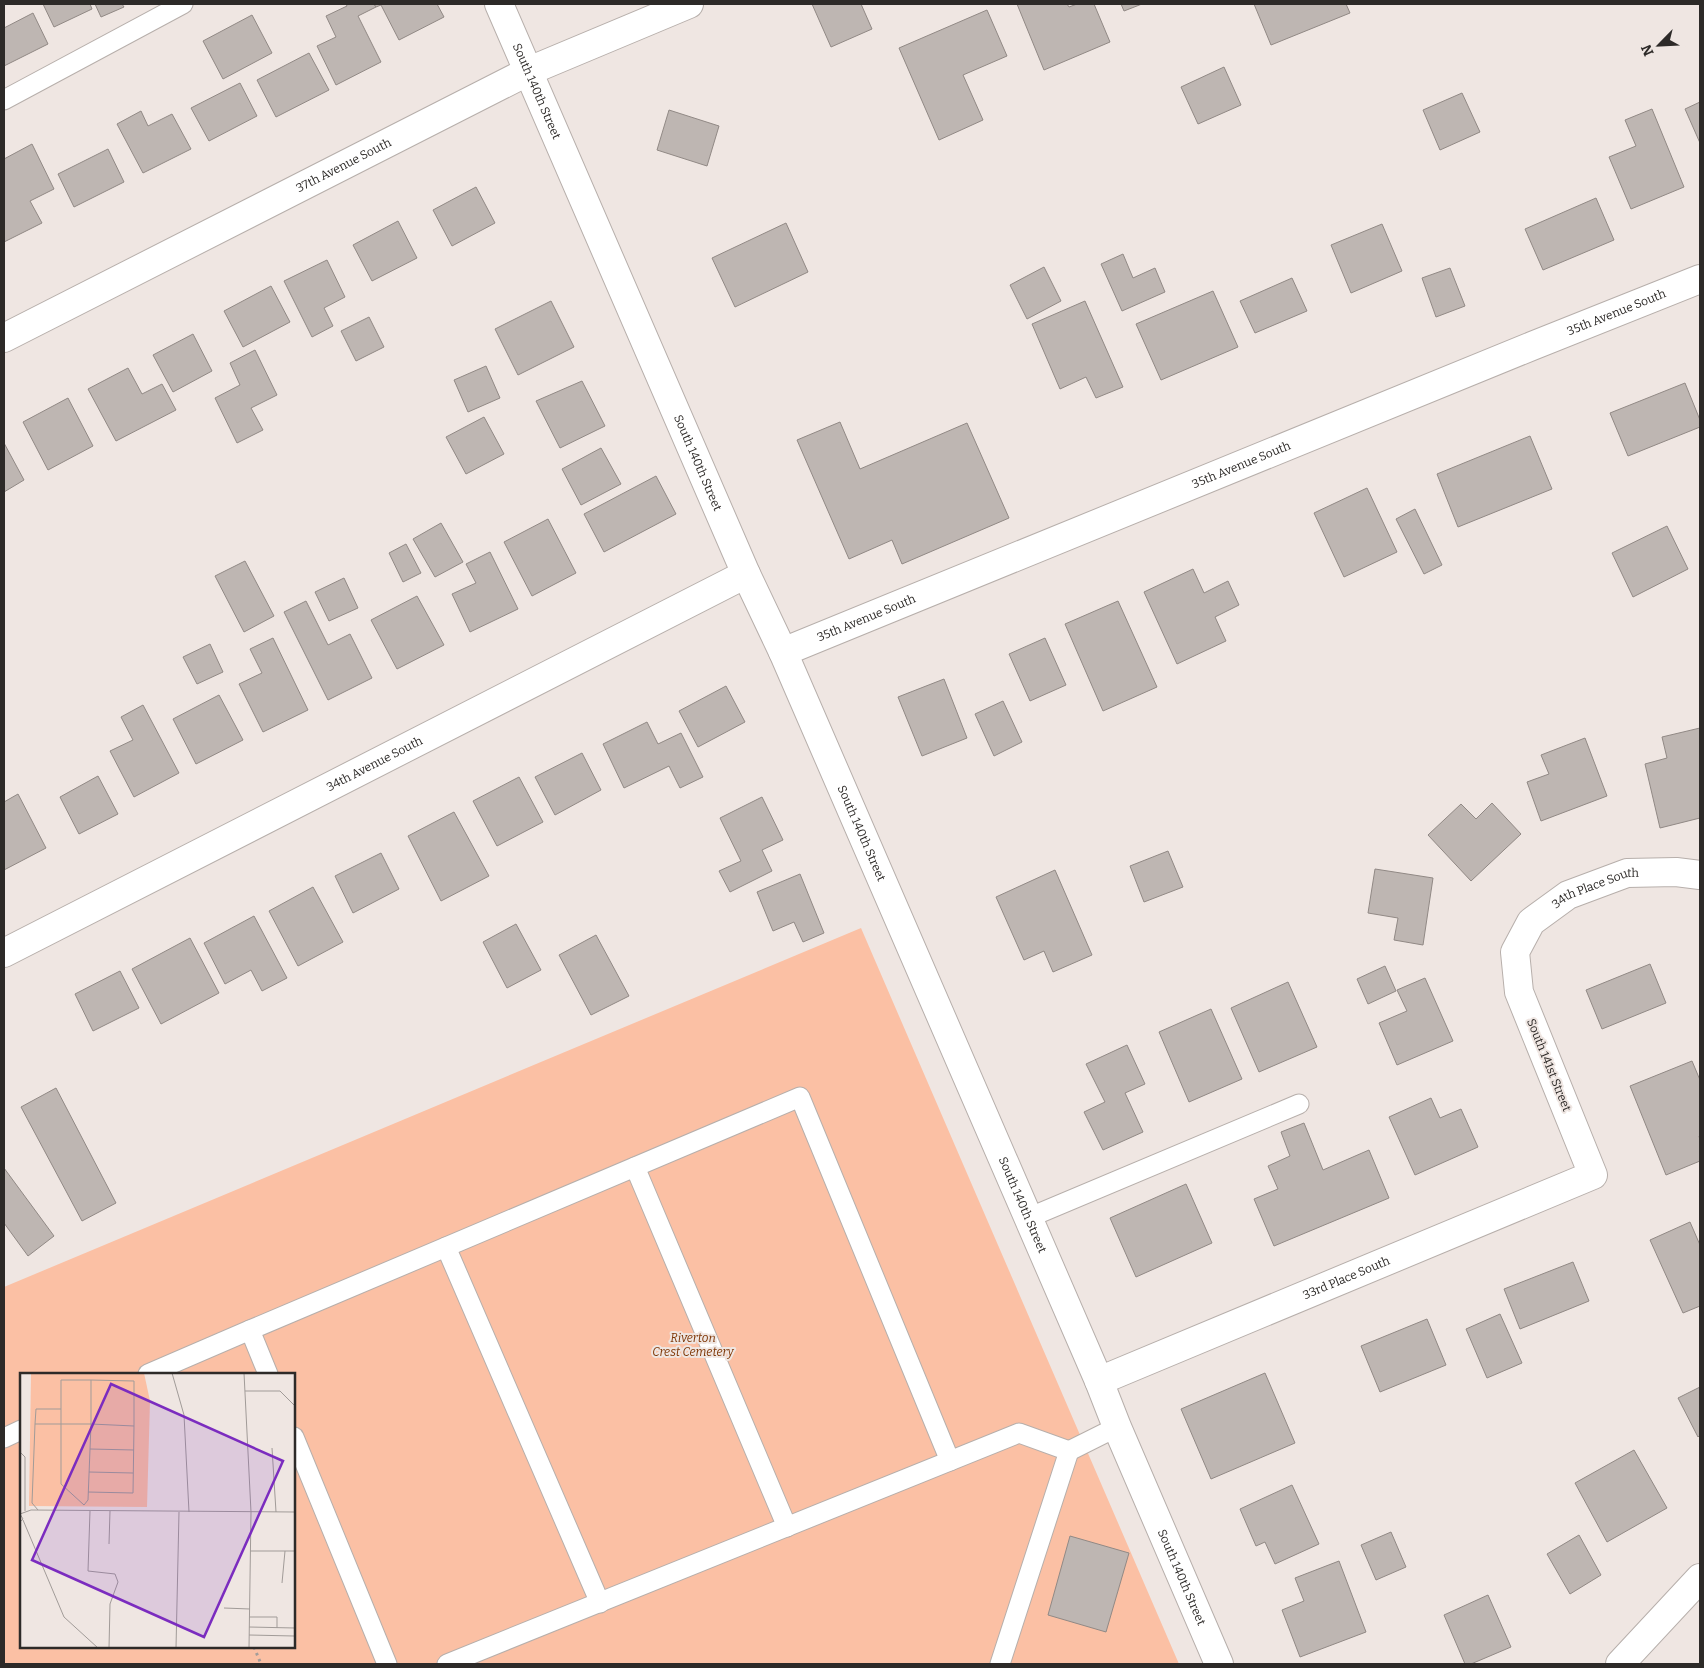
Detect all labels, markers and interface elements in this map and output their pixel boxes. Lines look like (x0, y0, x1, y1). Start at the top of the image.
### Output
north arrow (1634, 20, 1684, 70)
street label: South 140th Street (510, 41, 564, 142)
text: N (1638, 42, 1658, 58)
street label: 37th Avenue South (294, 135, 394, 195)
street label: 35th Avenue South (1565, 286, 1668, 338)
street label: South 140th Street (671, 413, 725, 513)
street label: 35th Avenue South (1190, 438, 1293, 491)
street label: 35th Avenue South (815, 591, 918, 644)
street label: 34th Avenue South (324, 733, 425, 794)
street label: South 140th Street (835, 783, 889, 884)
street label: 34th Place South (1549, 866, 1640, 911)
street label: South 141st Street (1524, 1017, 1574, 1114)
street label: South 140th Street (996, 1155, 1050, 1255)
street label: 33rd Place South (1301, 1253, 1392, 1302)
park label: Riverton Crest Cemetery (652, 1331, 735, 1359)
inset map (20, 1373, 295, 1648)
street label: South 140th Street (1155, 1527, 1209, 1628)

